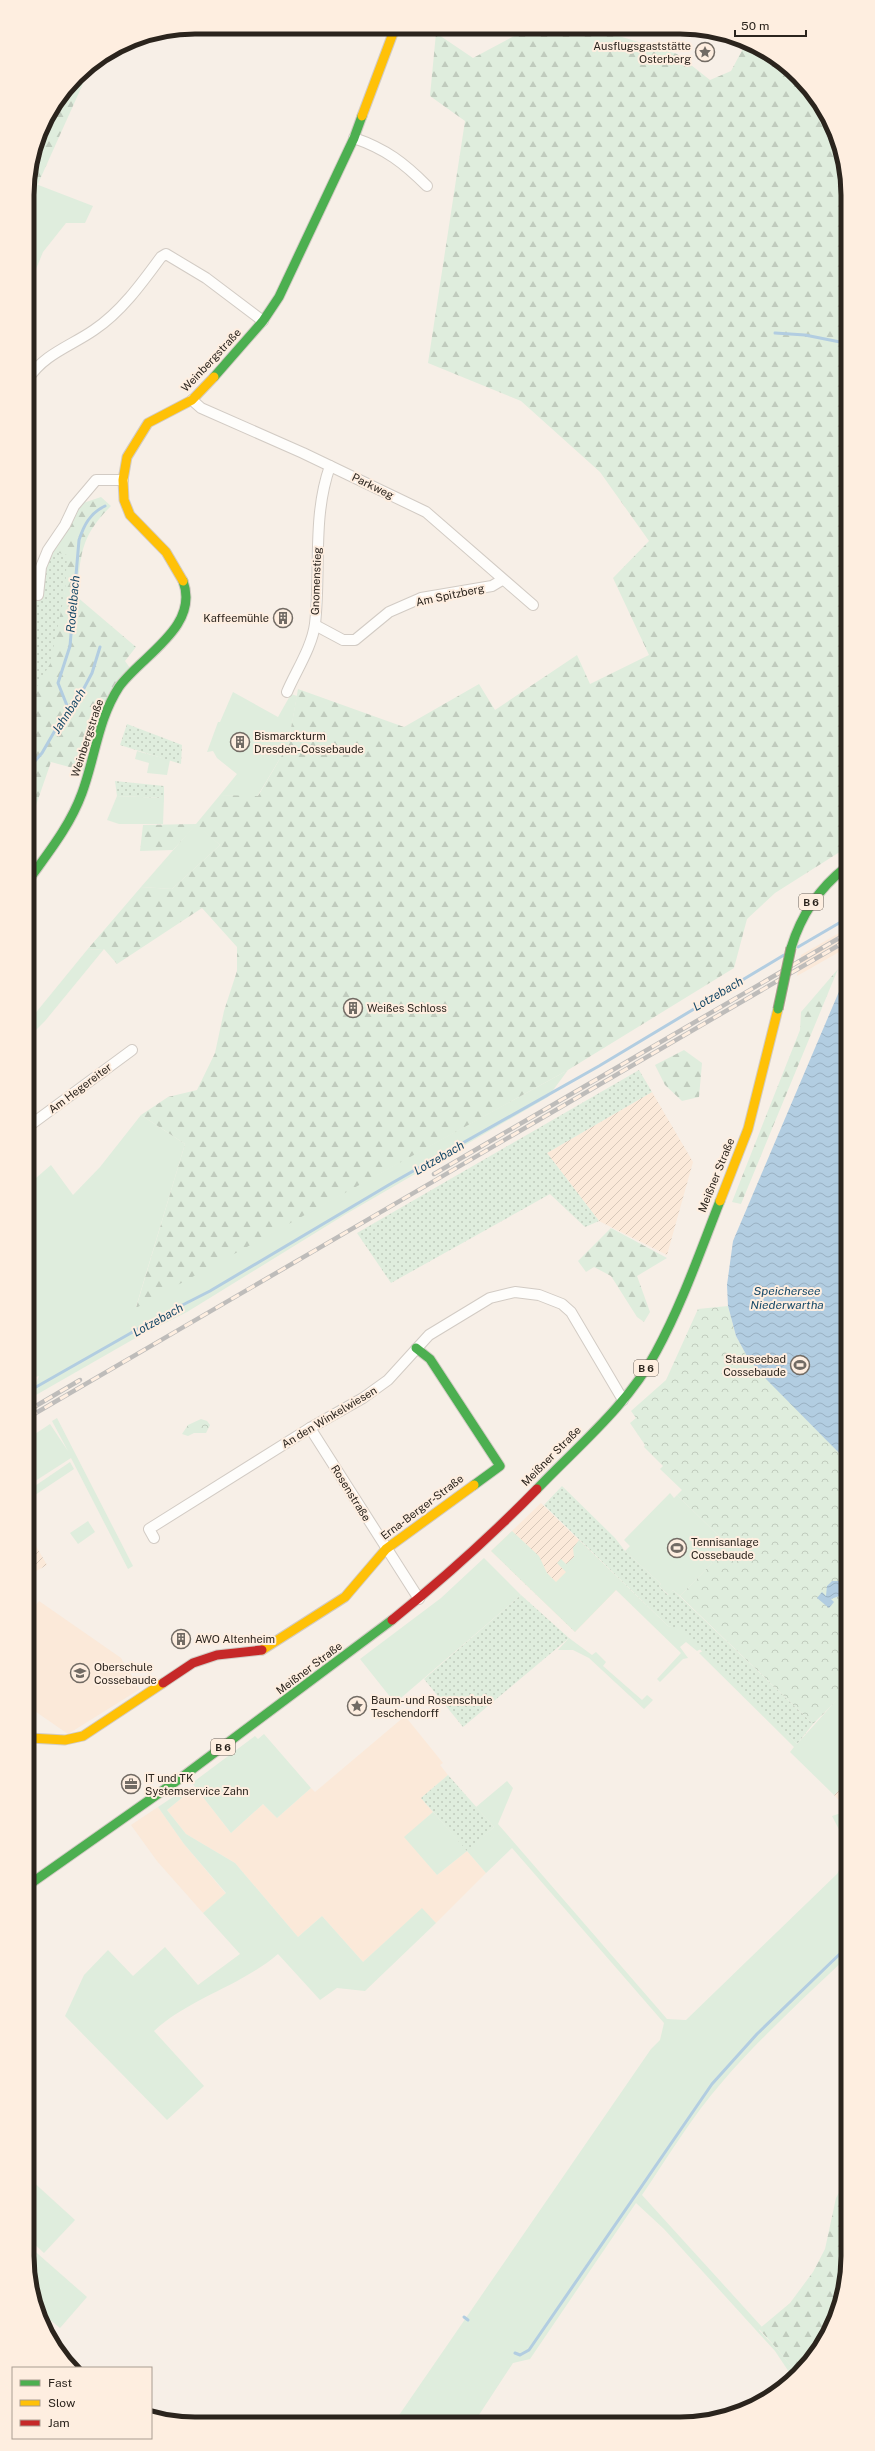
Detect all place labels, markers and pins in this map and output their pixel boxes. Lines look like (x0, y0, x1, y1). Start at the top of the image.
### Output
place label: Ausflugsgaststätte Osterberg (593, 40, 691, 65)
place icon: Ausflugsgaststätte Osterberg (694, 41, 716, 63)
building icon: Kaffeemühle (272, 607, 294, 629)
place label: Kaffeemühle (203, 612, 269, 624)
place label: Bismarckturm Dresden-Cossebaude (254, 730, 364, 755)
building icon: Bismarckturm Dresden-Cossebaude (229, 731, 251, 753)
building icon: Weißes Schloss (342, 997, 364, 1019)
place label: Weißes Schloss (367, 1002, 447, 1014)
place label: Stauseebad Cossebaude (723, 1353, 786, 1378)
sports icon: Stauseebad Cossebaude (789, 1354, 811, 1376)
place label: Tennisanlage Cossebaude (691, 1536, 759, 1561)
sports icon: Tennisanlage Cossebaude (666, 1537, 688, 1559)
building icon: AWO Altenheim (170, 1628, 192, 1650)
place label: AWO Altenheim (195, 1633, 275, 1645)
place label: Oberschule Cossebaude (94, 1661, 157, 1686)
school or university icon: Oberschule Cossebaude (69, 1662, 91, 1684)
place label: Baum- und Rosenschule Teschendorff (371, 1694, 493, 1719)
place icon: Baum- und Rosenschule Teschendorff (346, 1695, 368, 1717)
place label: IT und TK Systemservice Zahn (145, 1772, 249, 1797)
office icon: IT und TK Systemservice Zahn (120, 1773, 142, 1795)

